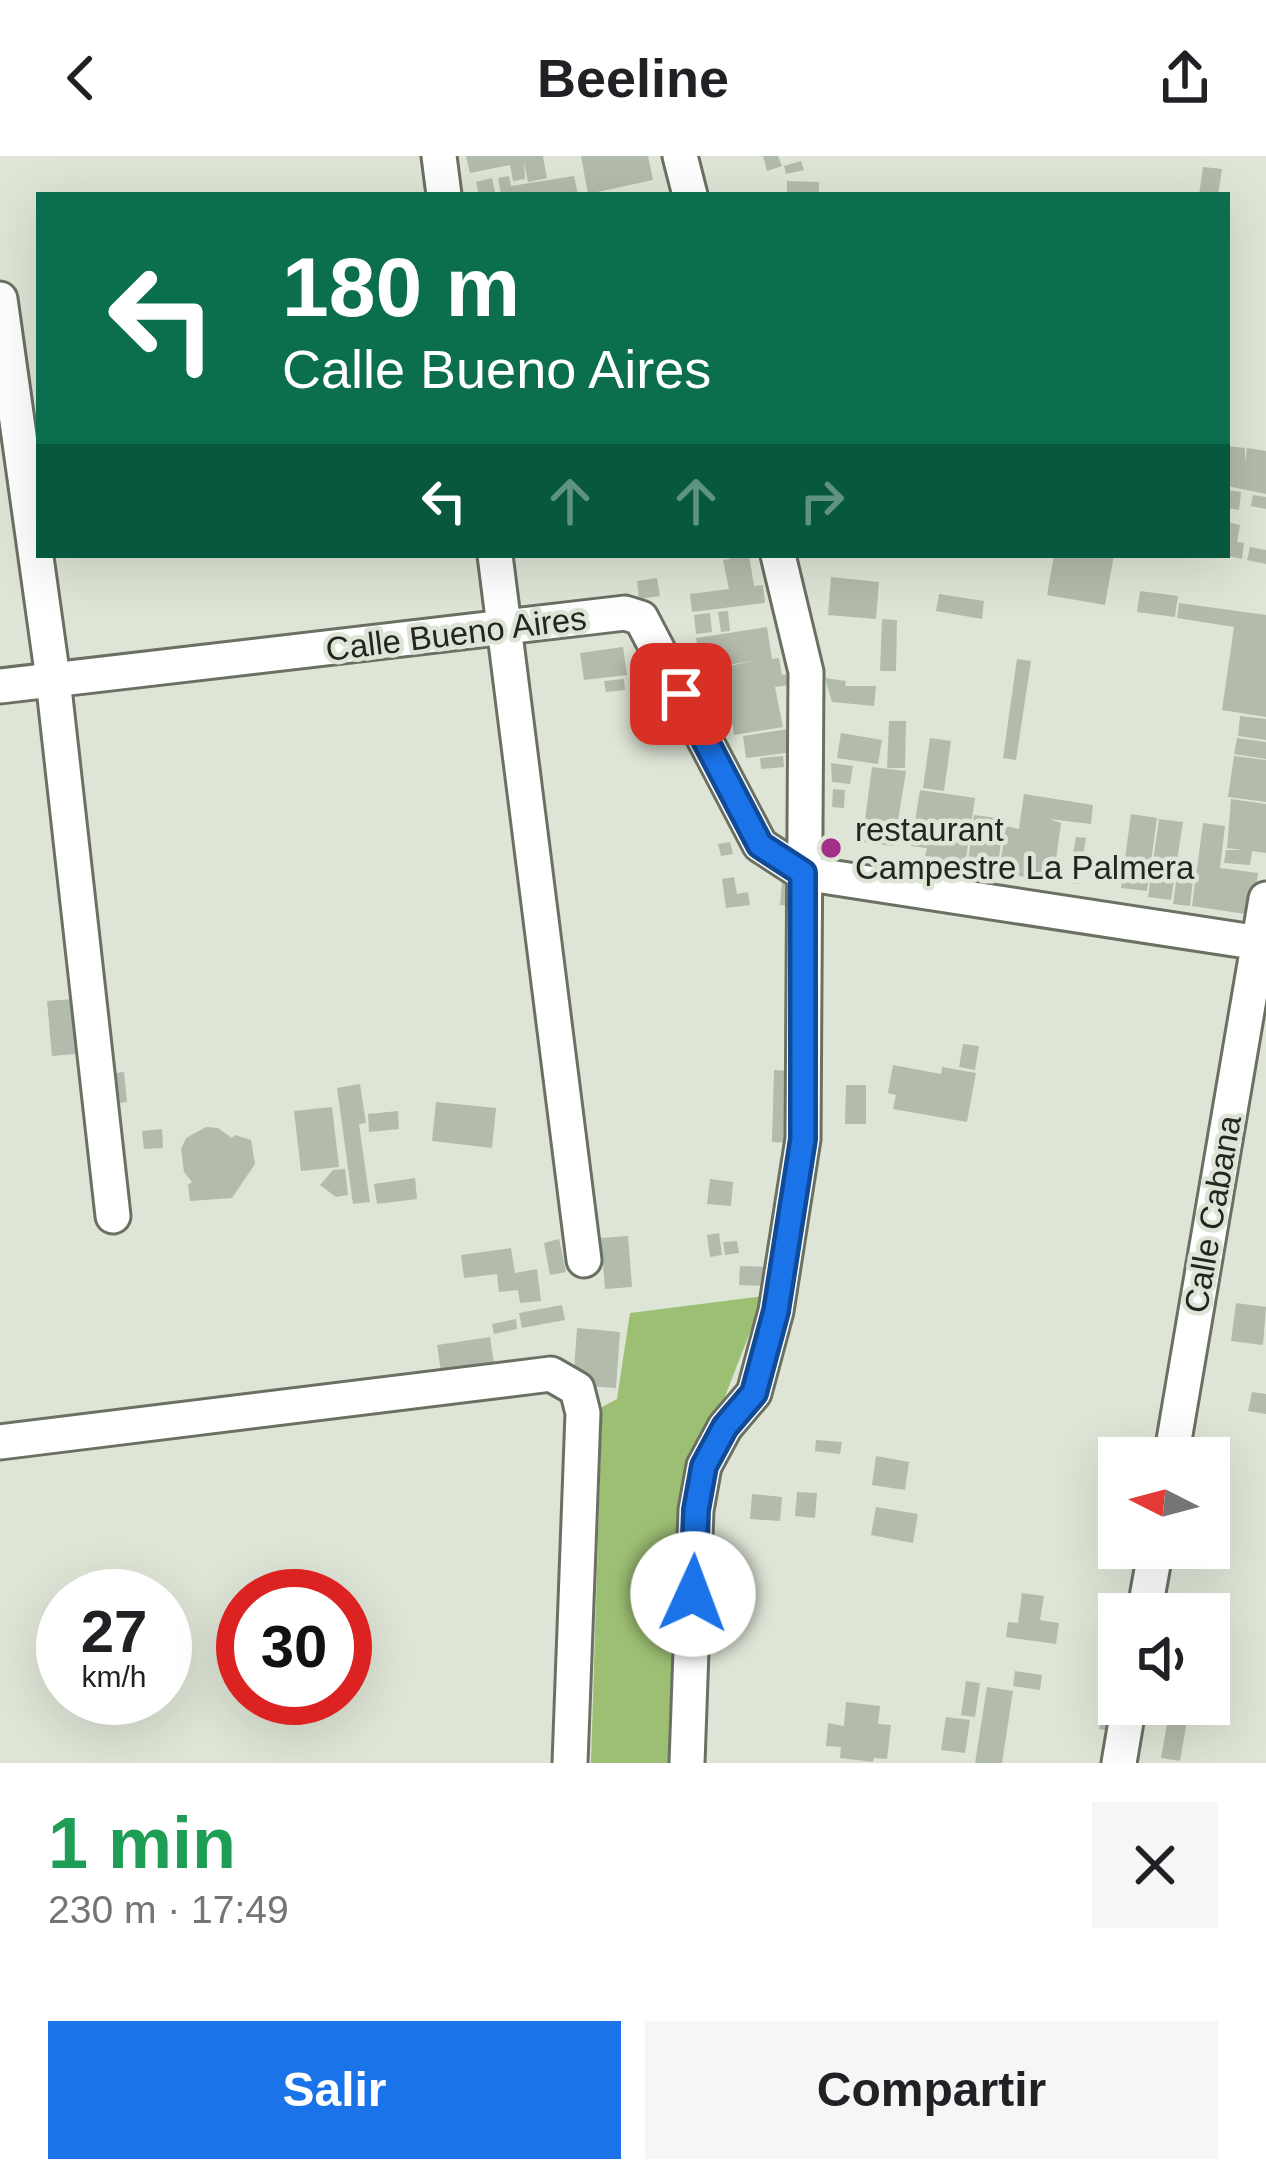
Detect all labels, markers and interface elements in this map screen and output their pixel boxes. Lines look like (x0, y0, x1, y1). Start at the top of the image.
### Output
icon: back (48, 45, 114, 111)
icon: share (1152, 45, 1218, 111)
text: Beeline (537, 48, 729, 108)
icon: left (84, 240, 240, 396)
text: 180 m (282, 240, 520, 334)
text: Calle Bueno Aires (282, 339, 711, 399)
icon: left (411, 468, 477, 534)
icon: ahead (537, 468, 603, 534)
icon: ahead (663, 468, 729, 534)
icon: right (789, 468, 855, 534)
street label: Calle Bueno Aires (324, 599, 589, 668)
pin (630, 643, 732, 745)
icon: arrive (648, 661, 714, 727)
place label: restaurant Campestre La Palmera (855, 811, 1195, 886)
marker: restaurant Campestre La Palmera (818, 835, 844, 861)
street label: Calle Cabana (1177, 1112, 1248, 1316)
north arrow (1098, 1437, 1230, 1569)
map controls (1098, 1437, 1230, 1725)
position arrow (630, 1531, 756, 1657)
speed limit sign: 30 (216, 1569, 372, 1725)
button: sound (1098, 1593, 1230, 1725)
text: 27 (81, 1598, 147, 1665)
text: km/h (81, 1660, 147, 1693)
button: close (1092, 1802, 1218, 1928)
text: 1 min (48, 1803, 236, 1883)
text: 230 m · 17:49 (48, 1888, 289, 1931)
button: Salir (48, 2021, 621, 2159)
button: Compartir (645, 2021, 1218, 2159)

